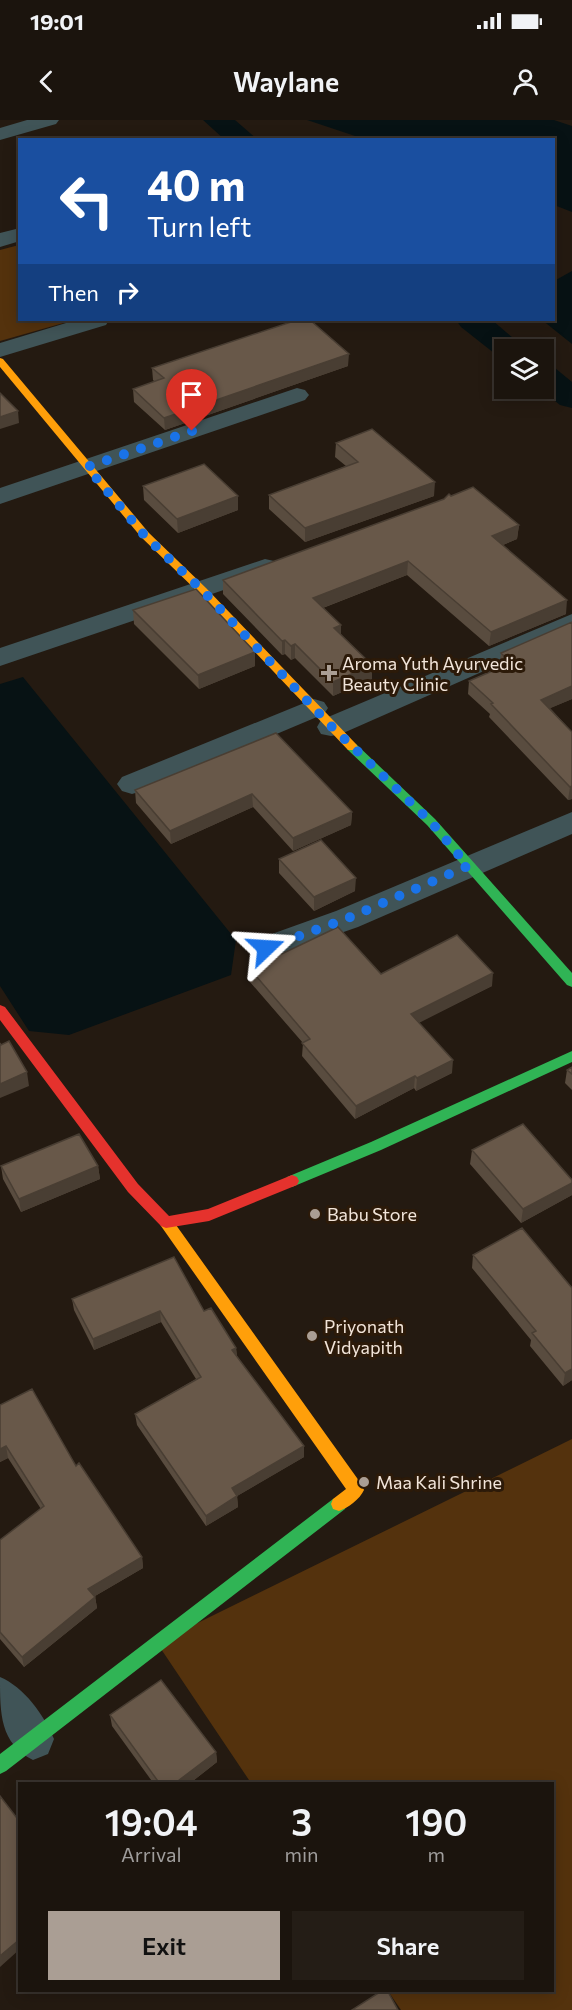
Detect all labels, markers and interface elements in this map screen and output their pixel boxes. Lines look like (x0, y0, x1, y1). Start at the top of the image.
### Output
text: 19:01 (30, 8, 84, 35)
icon: back (30, 65, 63, 98)
text: Waylane (233, 65, 339, 98)
icon: person (509, 65, 542, 98)
text: 40 m (147, 158, 245, 210)
icon: left (48, 162, 126, 240)
text: Turn left (147, 210, 251, 243)
icon: right (111, 276, 144, 309)
text: Then (48, 279, 99, 306)
map controls (494, 339, 554, 399)
button: layers (494, 339, 554, 399)
pin (166, 369, 217, 431)
icon: arrive (175, 378, 208, 411)
place label: Aroma Yuth Ayurvedic Beauty Clinic (342, 652, 523, 695)
marker: Aroma Yuth Ayurvedic Beauty Clinic (320, 664, 338, 682)
position arrow (234, 916, 298, 980)
place label: Babu Store (327, 1203, 417, 1225)
marker: Babu Store (308, 1207, 322, 1221)
place label: Priyonath Vidyapith (324, 1315, 404, 1358)
marker: Priyonath Vidyapith (305, 1329, 319, 1343)
place label: Maa Kali Shrine (376, 1471, 502, 1493)
marker: Maa Kali Shrine (357, 1475, 371, 1489)
text: 19:04 (105, 1799, 198, 1843)
text: 3 (291, 1799, 312, 1843)
text: 190 (405, 1799, 467, 1843)
text: Arrival (121, 1842, 182, 1866)
text: min (285, 1842, 319, 1866)
text: m (428, 1842, 445, 1866)
button: Exit (48, 1911, 280, 1980)
button: Share (292, 1911, 524, 1980)

